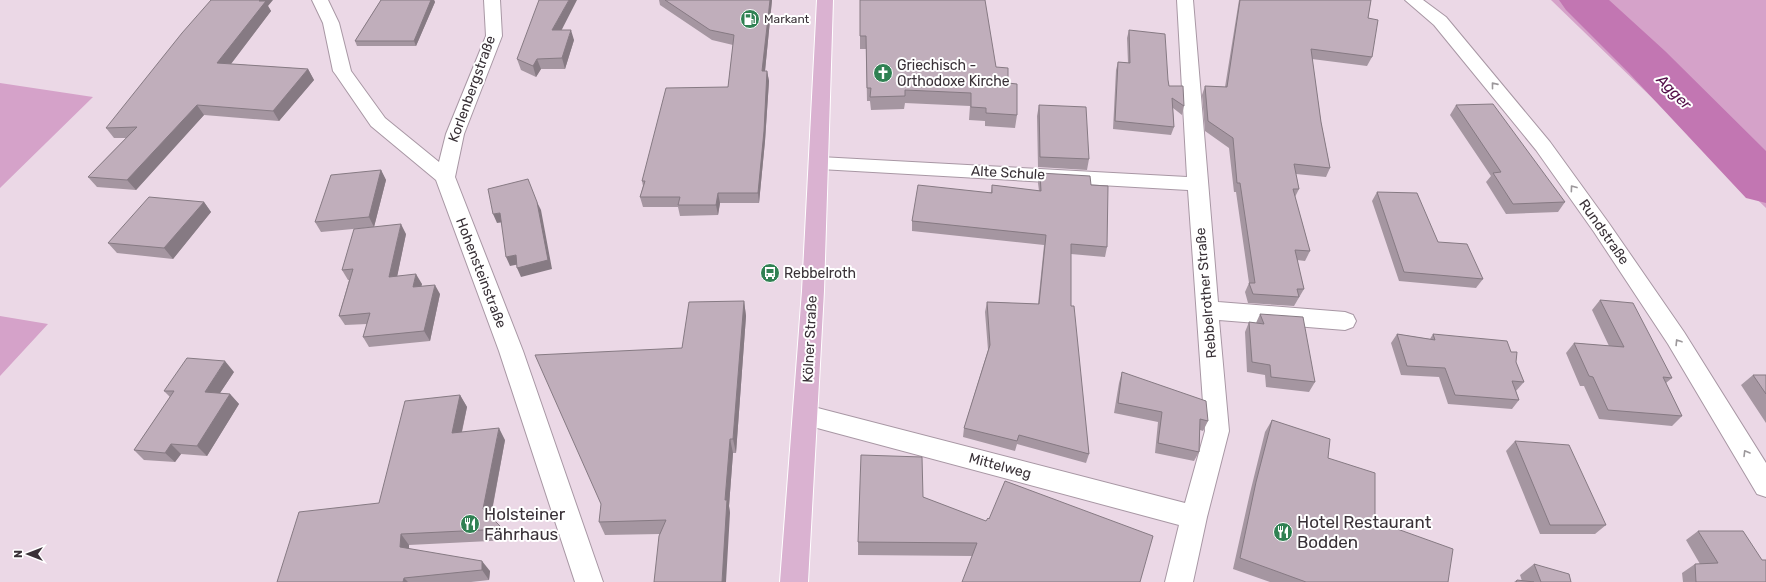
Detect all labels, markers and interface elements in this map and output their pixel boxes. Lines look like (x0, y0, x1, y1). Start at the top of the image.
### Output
fuel station icon: Markant (739, 8, 761, 30)
place label: Markant (764, 12, 810, 26)
street label: Korlenbergstraße (445, 33, 499, 145)
place label: Griechisch - Orthodoxe Kirche (897, 57, 1010, 90)
church icon: Griechisch - Orthodoxe Kirche (872, 62, 894, 84)
water label: Agger (1652, 70, 1696, 114)
one-way arrow (1492, 83, 1499, 90)
street label: Alte Schule (971, 163, 1046, 183)
one-way arrow (1571, 186, 1578, 193)
street label: Rundstraße (1575, 196, 1633, 268)
street label: Hohensteinstraße (452, 215, 510, 331)
street label: Rebbelrother Straße (1192, 227, 1220, 359)
bus stop icon: Rebbelroth (759, 262, 781, 284)
place label: Rebbelroth (784, 265, 856, 282)
street label: Kölner Straße (799, 295, 821, 383)
one-way arrow (1675, 339, 1682, 346)
street label: Mittelweg (967, 450, 1033, 482)
one-way arrow (1743, 450, 1750, 457)
place label: Holsteiner Fährhaus (484, 504, 566, 544)
place label: Hotel Restaurant Bodden (1297, 512, 1432, 552)
restaurant icon: Holsteiner Fährhaus (459, 513, 481, 535)
restaurant icon: Hotel Restaurant Bodden (1272, 521, 1294, 543)
north arrow (8, 534, 48, 574)
text: N (12, 550, 25, 558)

